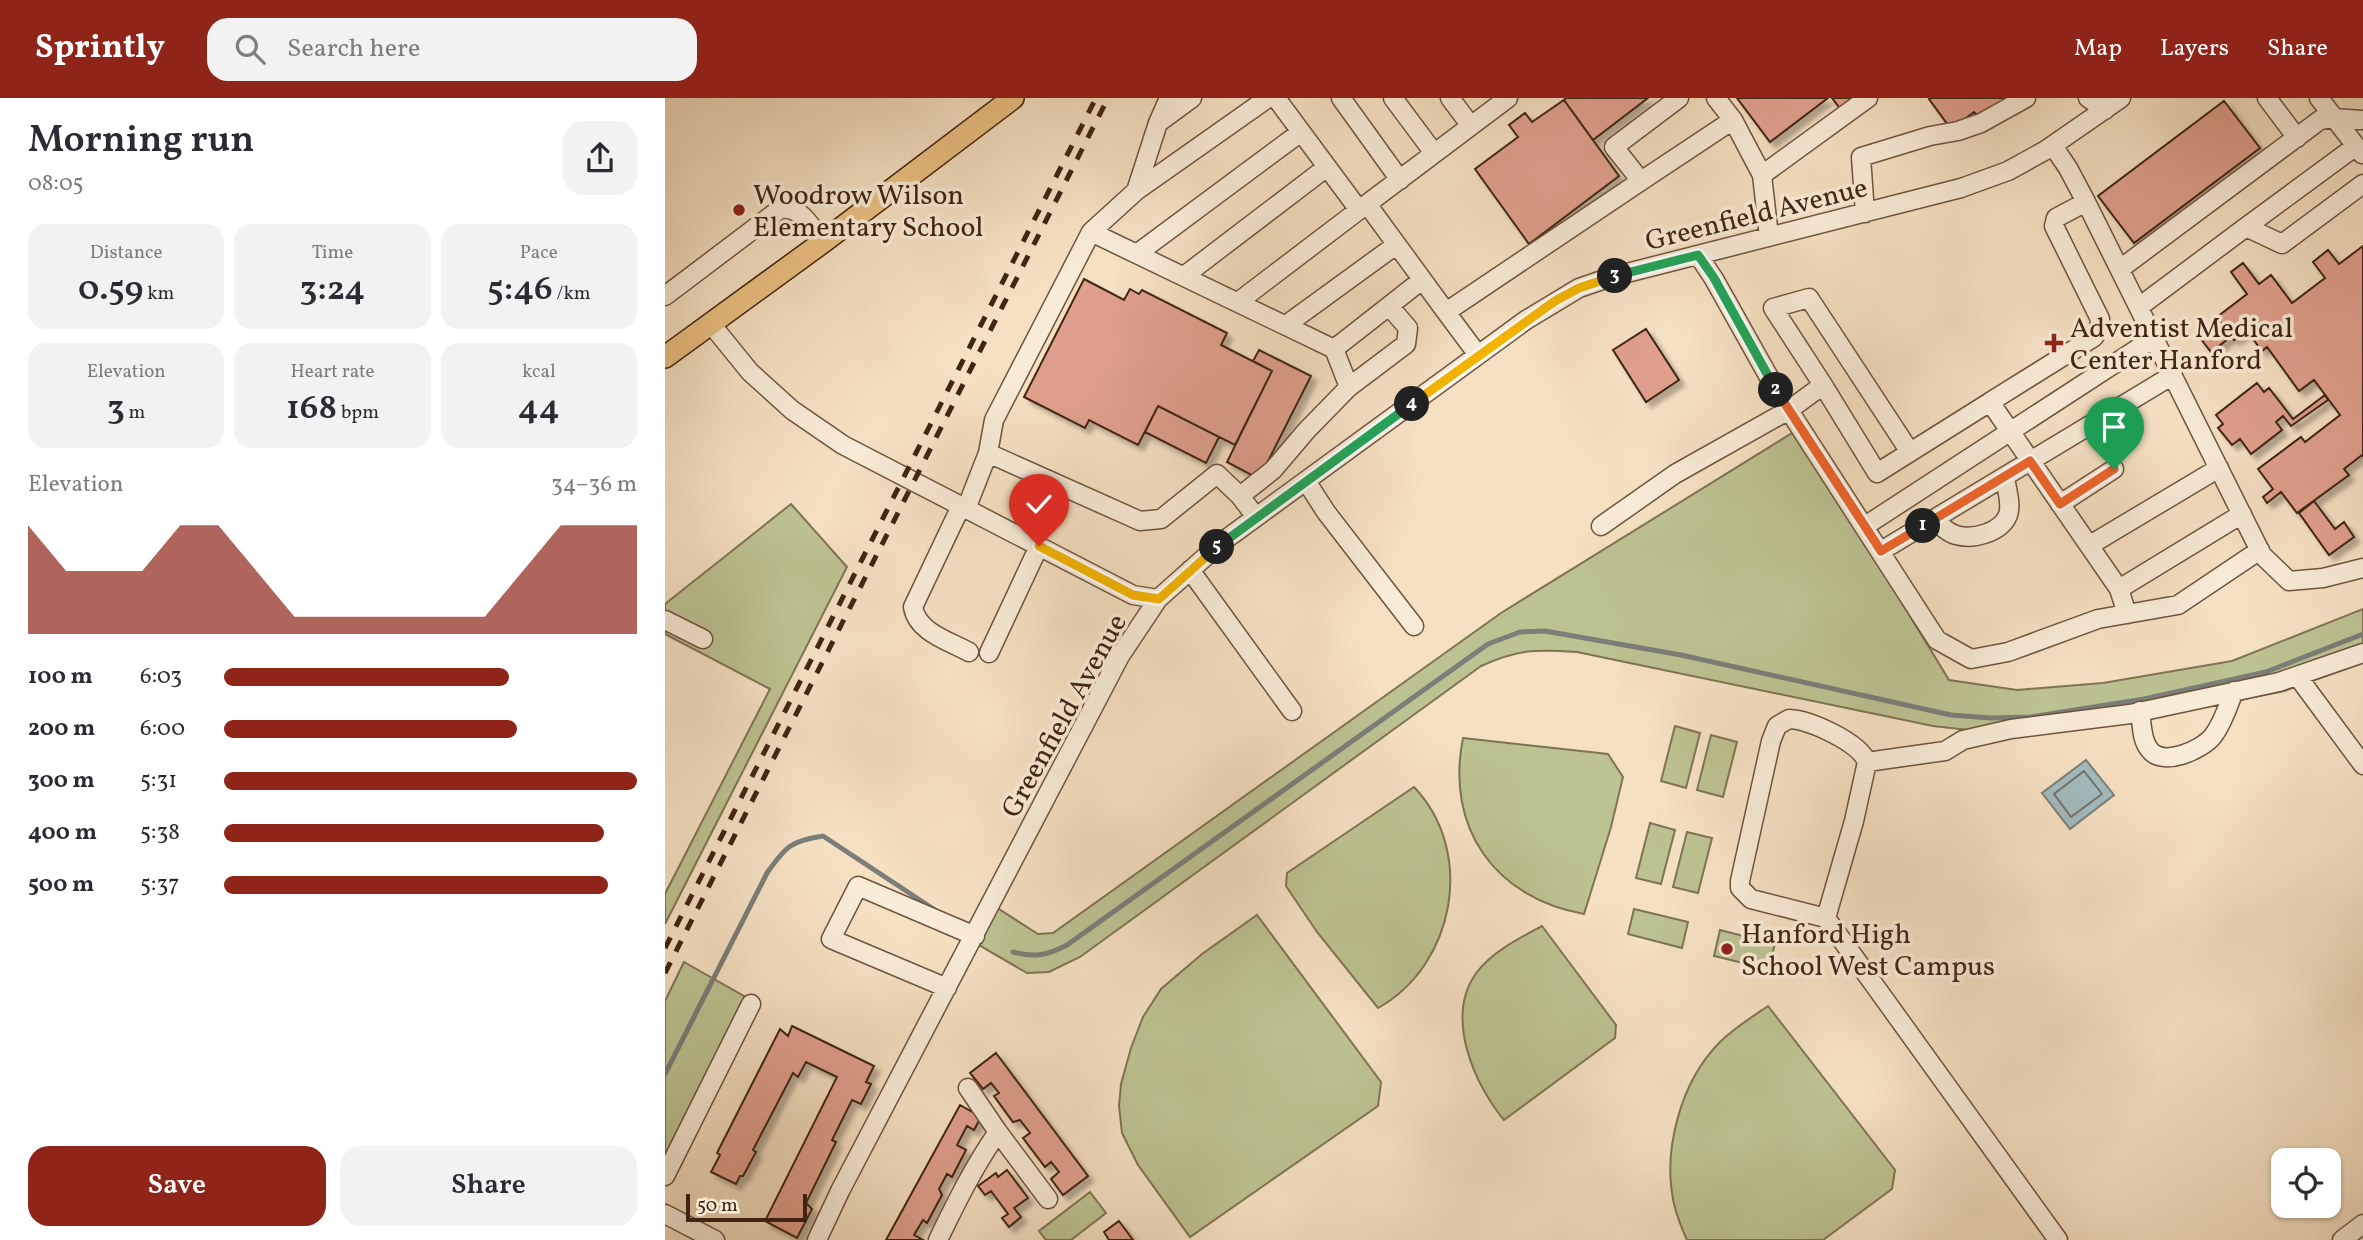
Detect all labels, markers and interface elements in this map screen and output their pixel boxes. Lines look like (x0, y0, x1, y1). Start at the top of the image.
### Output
search box (207, 18, 697, 81)
text: Sprintly (35, 26, 165, 72)
icon: search (231, 30, 269, 68)
text: Search here (287, 31, 420, 67)
text: Map (2074, 32, 2122, 66)
text: Layers (2160, 32, 2229, 66)
text: Share (2267, 32, 2328, 66)
text: Morning run (28, 115, 254, 168)
button: share (563, 121, 637, 195)
text: 08:05 (28, 168, 84, 200)
street label: Greenfield Avenue (1641, 169, 1872, 262)
place label: Woodrow Wilson Elementary School (753, 177, 984, 248)
marker: Woodrow Wilson Elementary School (731, 202, 747, 218)
text: Distance (90, 240, 163, 266)
text: Time (312, 240, 353, 266)
text: Pace (520, 240, 558, 266)
pin: 3 (1597, 258, 1633, 294)
text: 3 (1610, 262, 1619, 288)
text: 0.59 (78, 266, 143, 314)
text: 3:24 (300, 266, 365, 314)
text: 5:46 (487, 266, 553, 314)
text: km (143, 281, 174, 307)
text: /km (553, 281, 591, 307)
place label: Adventist Medical Center Hanford (2070, 310, 2293, 381)
marker: Adventist Medical Center Hanford (2044, 333, 2064, 353)
text: Elevation (87, 359, 166, 385)
text: Heart rate (291, 359, 374, 385)
text: kcal (522, 359, 556, 385)
pin: 2 (1759, 372, 1793, 408)
text: 2 (1771, 376, 1780, 402)
text: 3 (107, 385, 125, 433)
text: 168 (286, 385, 337, 433)
text: 44 (518, 385, 560, 433)
pin: 4 (1395, 386, 1429, 422)
text: 4 (1406, 390, 1417, 416)
pin (2084, 397, 2144, 469)
text: m (125, 400, 145, 426)
text: bpm (337, 400, 379, 426)
icon: arrive (2095, 408, 2133, 446)
text: Elevation (28, 469, 124, 501)
text: 34–36 m (551, 469, 637, 501)
pin (1009, 474, 1069, 546)
icon: check (1020, 485, 1058, 523)
pin: 1 (1905, 508, 1941, 544)
text: 1 (1919, 512, 1926, 538)
pin: 5 (1199, 530, 1235, 564)
text: 5 (1212, 533, 1221, 559)
street label: Greenfield Avenue (993, 607, 1137, 825)
text: 100 m (28, 661, 93, 693)
text: 6:03 (140, 661, 182, 693)
text: 200 m (28, 713, 95, 745)
text: 6:00 (140, 713, 185, 745)
text: 300 m (28, 765, 95, 797)
text: 5:31 (140, 765, 177, 797)
text: 400 m (28, 817, 97, 849)
text: 5:38 (140, 817, 180, 849)
text: 500 m (28, 869, 94, 901)
text: 5:37 (140, 869, 179, 901)
place label: Hanford High School West Campus (1741, 916, 1995, 987)
marker: Hanford High School West Campus (1719, 941, 1735, 957)
button: Save (28, 1146, 326, 1226)
button: Share (340, 1146, 637, 1226)
map controls (2271, 1148, 2341, 1218)
button: locate (2271, 1148, 2341, 1218)
scale bar (686, 1191, 807, 1223)
text: 50 m (697, 1193, 738, 1219)

